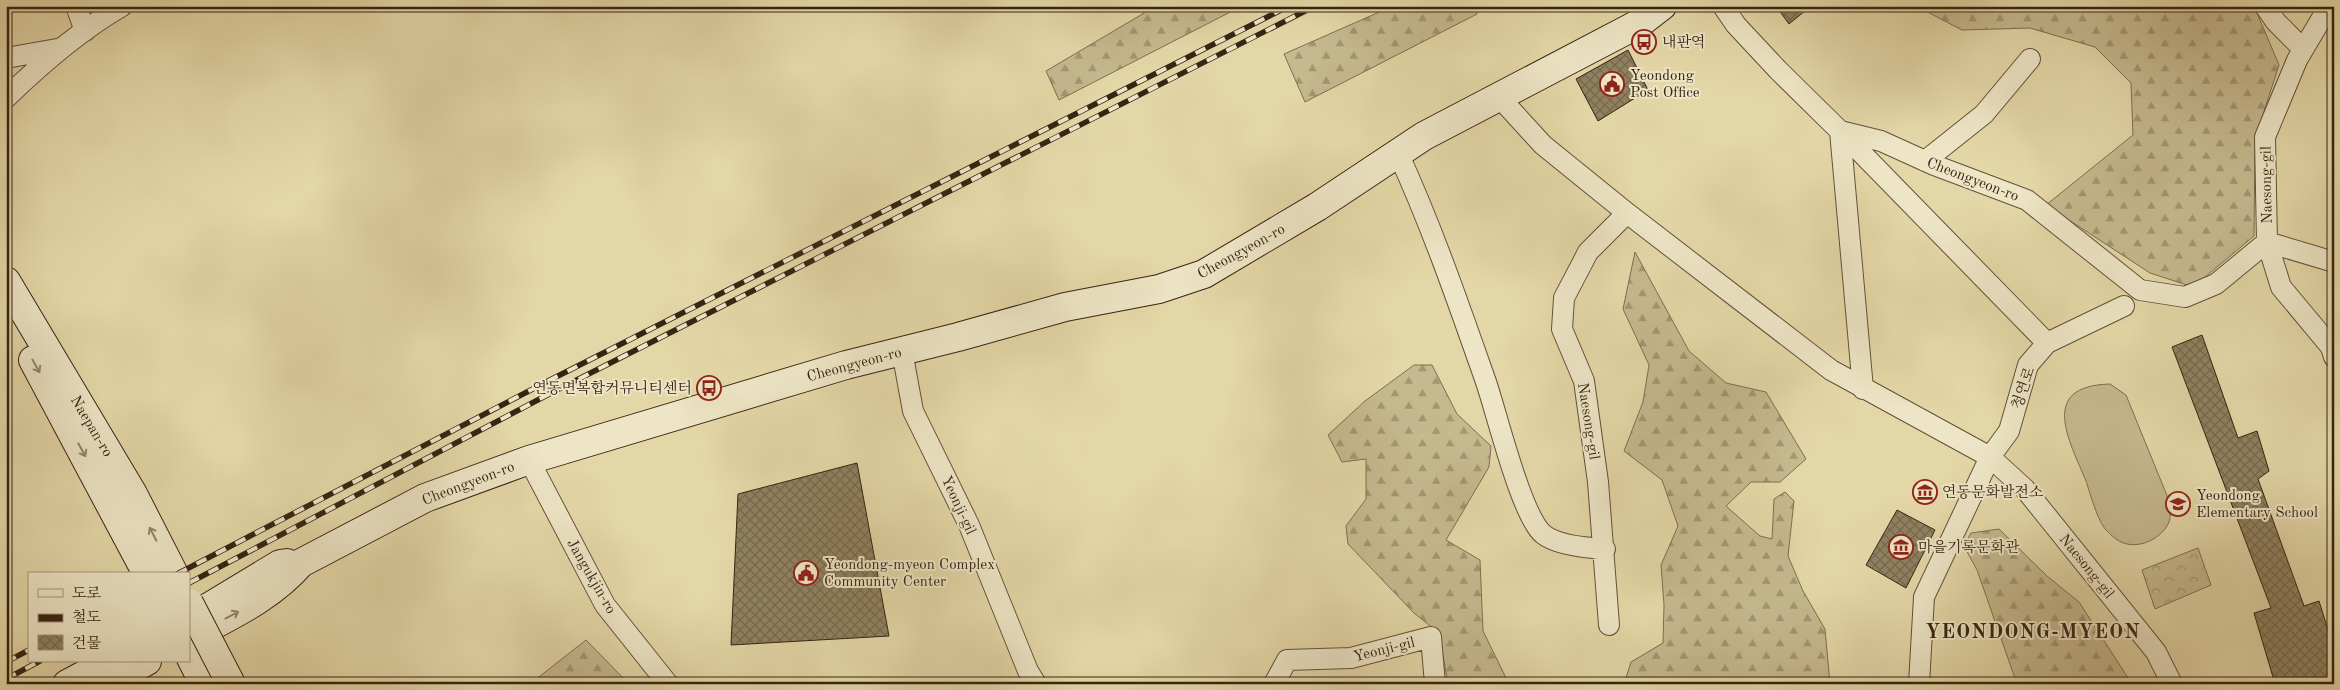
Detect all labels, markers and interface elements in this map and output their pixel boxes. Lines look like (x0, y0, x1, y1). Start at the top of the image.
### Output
bus stop icon: 내판역 (1631, 29, 1657, 55)
place label: 내판역 (1662, 34, 1705, 51)
place label: Yeondong Post Office (1630, 69, 1700, 101)
public building icon: Yeondong Post Office (1599, 71, 1625, 97)
street label: Naesong-gil (2259, 146, 2276, 224)
street label: Cheongyeon-ro (1924, 156, 2021, 205)
street label: Cheongyeon-ro (1195, 222, 1288, 283)
street label: Cheongyeon-ro (805, 346, 903, 385)
one-way arrow (32, 358, 41, 373)
street label: 청연로 (2008, 364, 2039, 411)
bus stop icon: 연동면복합커뮤니티센터 (696, 375, 722, 401)
place label: 연동면복합커뮤니티센터 (533, 380, 692, 397)
street label: Naesong-gil (1574, 382, 1601, 461)
street label: Naepan-ro (67, 394, 115, 460)
one-way arrow (77, 442, 87, 456)
street label: Cheongyeon-ro (420, 460, 517, 509)
street label: Yeonji-gil (938, 474, 978, 537)
museum icon: 연동문화발전소 (1912, 479, 1938, 505)
place label: 연동문화발전소 (1942, 484, 2044, 501)
place label: Yeondong Elementary School (2196, 489, 2318, 521)
school or university icon: Yeondong Elementary School (2165, 491, 2191, 517)
one-way arrow (148, 527, 157, 542)
street label: Naesong-gil (2056, 532, 2116, 602)
museum icon: 마을기록문화관 (1888, 534, 1914, 560)
street label: Jangukjin-ro (563, 537, 618, 617)
place label: 마을기록문화관 (1918, 539, 2020, 556)
place label: Yeondong-myeon Complex Community Center (824, 558, 995, 590)
public building icon: Yeondong-myeon Complex Community Center (793, 560, 819, 586)
legend (28, 572, 190, 662)
text: 도로 (72, 586, 101, 602)
text: 철도 (72, 609, 101, 626)
one-way arrow (224, 610, 239, 620)
district label: YEONDONG-MYEON (1926, 623, 2140, 643)
text: 건물 (72, 635, 101, 652)
street label: Yeonji-gil (1352, 636, 1417, 665)

